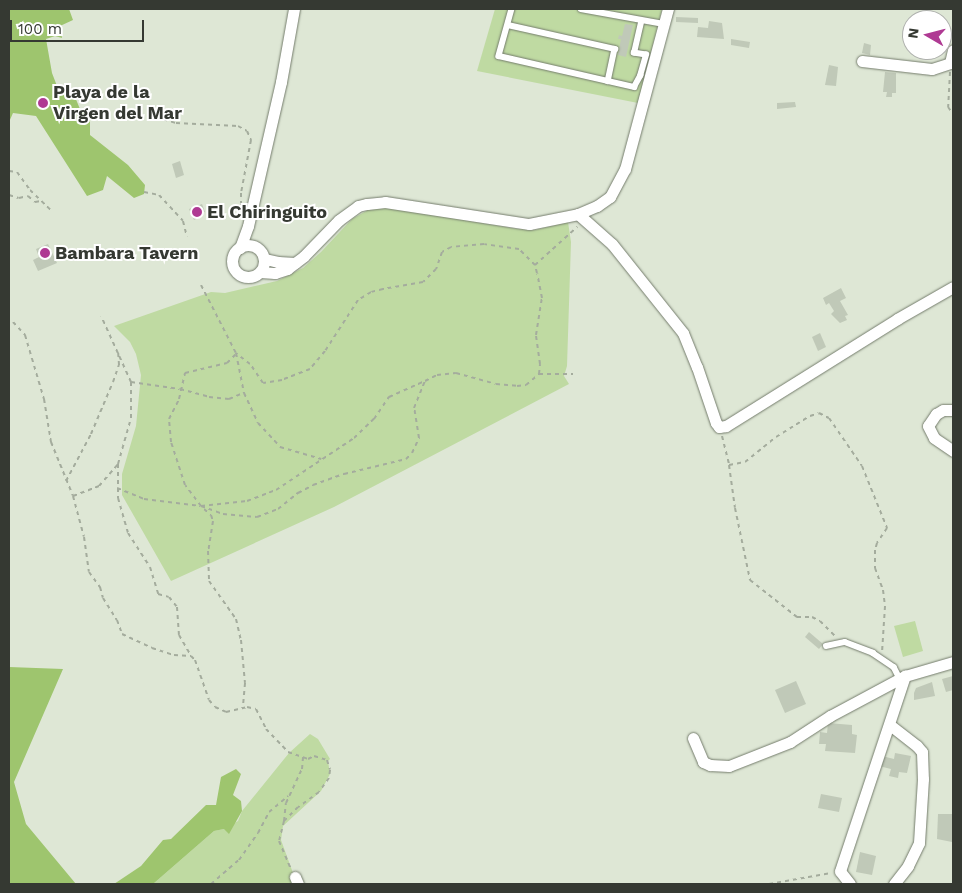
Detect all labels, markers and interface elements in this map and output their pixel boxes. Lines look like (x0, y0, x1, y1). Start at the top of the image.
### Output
scale bar (12, 10, 146, 42)
north arrow (902, 10, 952, 60)
text: 100 m (18, 20, 62, 38)
text: N (904, 27, 922, 39)
place label: Playa de la Virgen del Mar (53, 82, 182, 125)
marker: Playa de la Virgen del Mar (37, 97, 49, 109)
place label: El Chiringuito (207, 201, 327, 223)
marker: El Chiringuito (191, 206, 203, 218)
place label: Bambara Tavern (55, 242, 199, 264)
marker: Bambara Tavern (39, 247, 51, 259)

